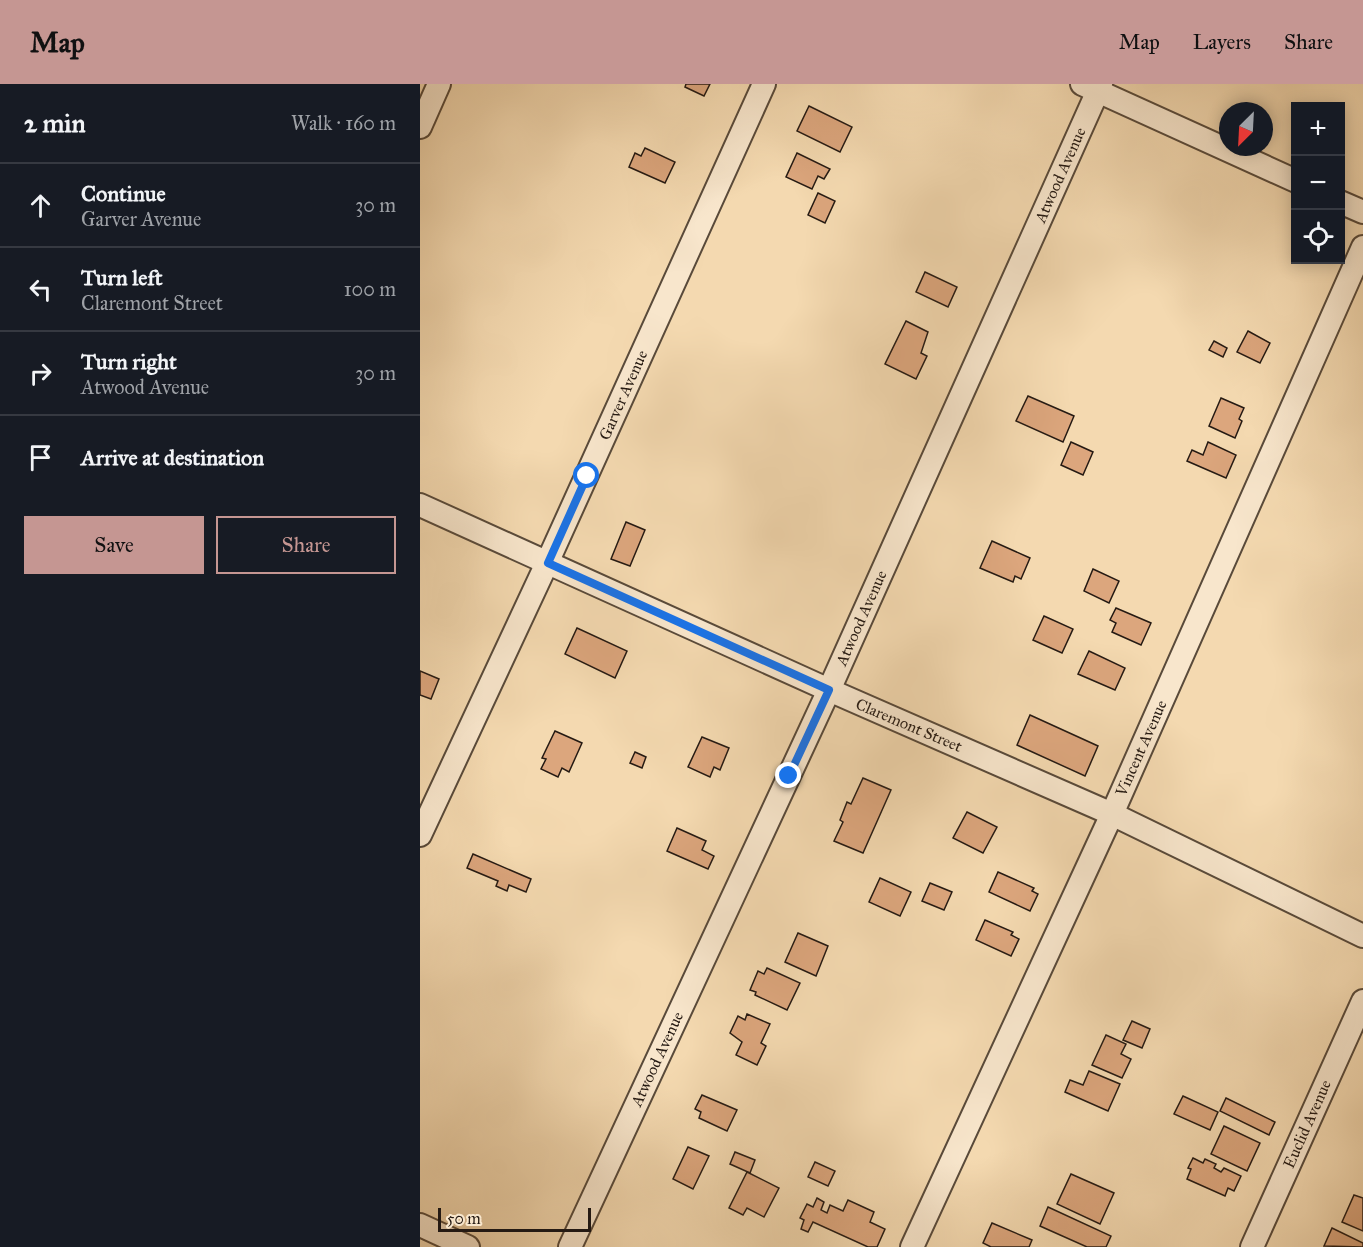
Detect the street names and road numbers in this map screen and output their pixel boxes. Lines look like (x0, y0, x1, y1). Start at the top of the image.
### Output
street label: Atwood Avenue (1030, 124, 1090, 227)
street label: Garver Avenue (595, 347, 651, 443)
street label: Atwood Avenue (831, 567, 891, 670)
street label: Claremont Street (853, 694, 965, 756)
street label: Vincent Avenue (1111, 697, 1171, 800)
street label: Atwood Avenue (626, 1008, 687, 1110)
street label: Euclid Avenue (1279, 1076, 1335, 1171)

